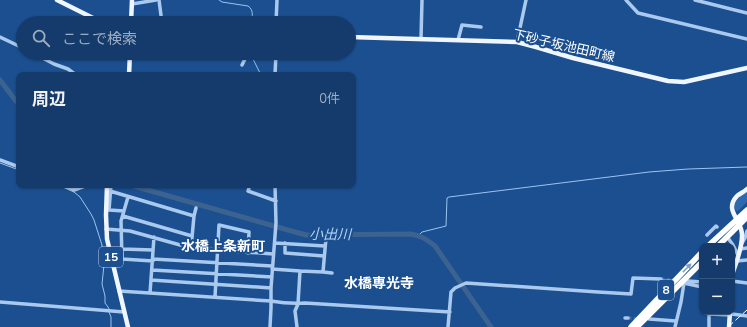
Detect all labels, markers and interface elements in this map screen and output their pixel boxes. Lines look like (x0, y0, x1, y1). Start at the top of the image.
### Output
search box (16, 16, 356, 60)
street label: 下砂子坂池田町線 (511, 26, 616, 66)
icon: search (30, 27, 52, 49)
text: ここで検索 (62, 29, 137, 49)
text: 周辺 (32, 88, 66, 111)
text: 0件 (319, 90, 340, 108)
water label: 小出川 (309, 225, 353, 244)
district label: 水橋上条新町 (181, 237, 265, 256)
map controls (699, 243, 735, 315)
button: + (699, 243, 735, 279)
road number: 15 (99, 247, 123, 267)
one-way arrow (682, 263, 692, 273)
district label: 水橋専光寺 (344, 274, 414, 293)
button: − (699, 279, 735, 315)
road number: 8 (658, 280, 674, 300)

